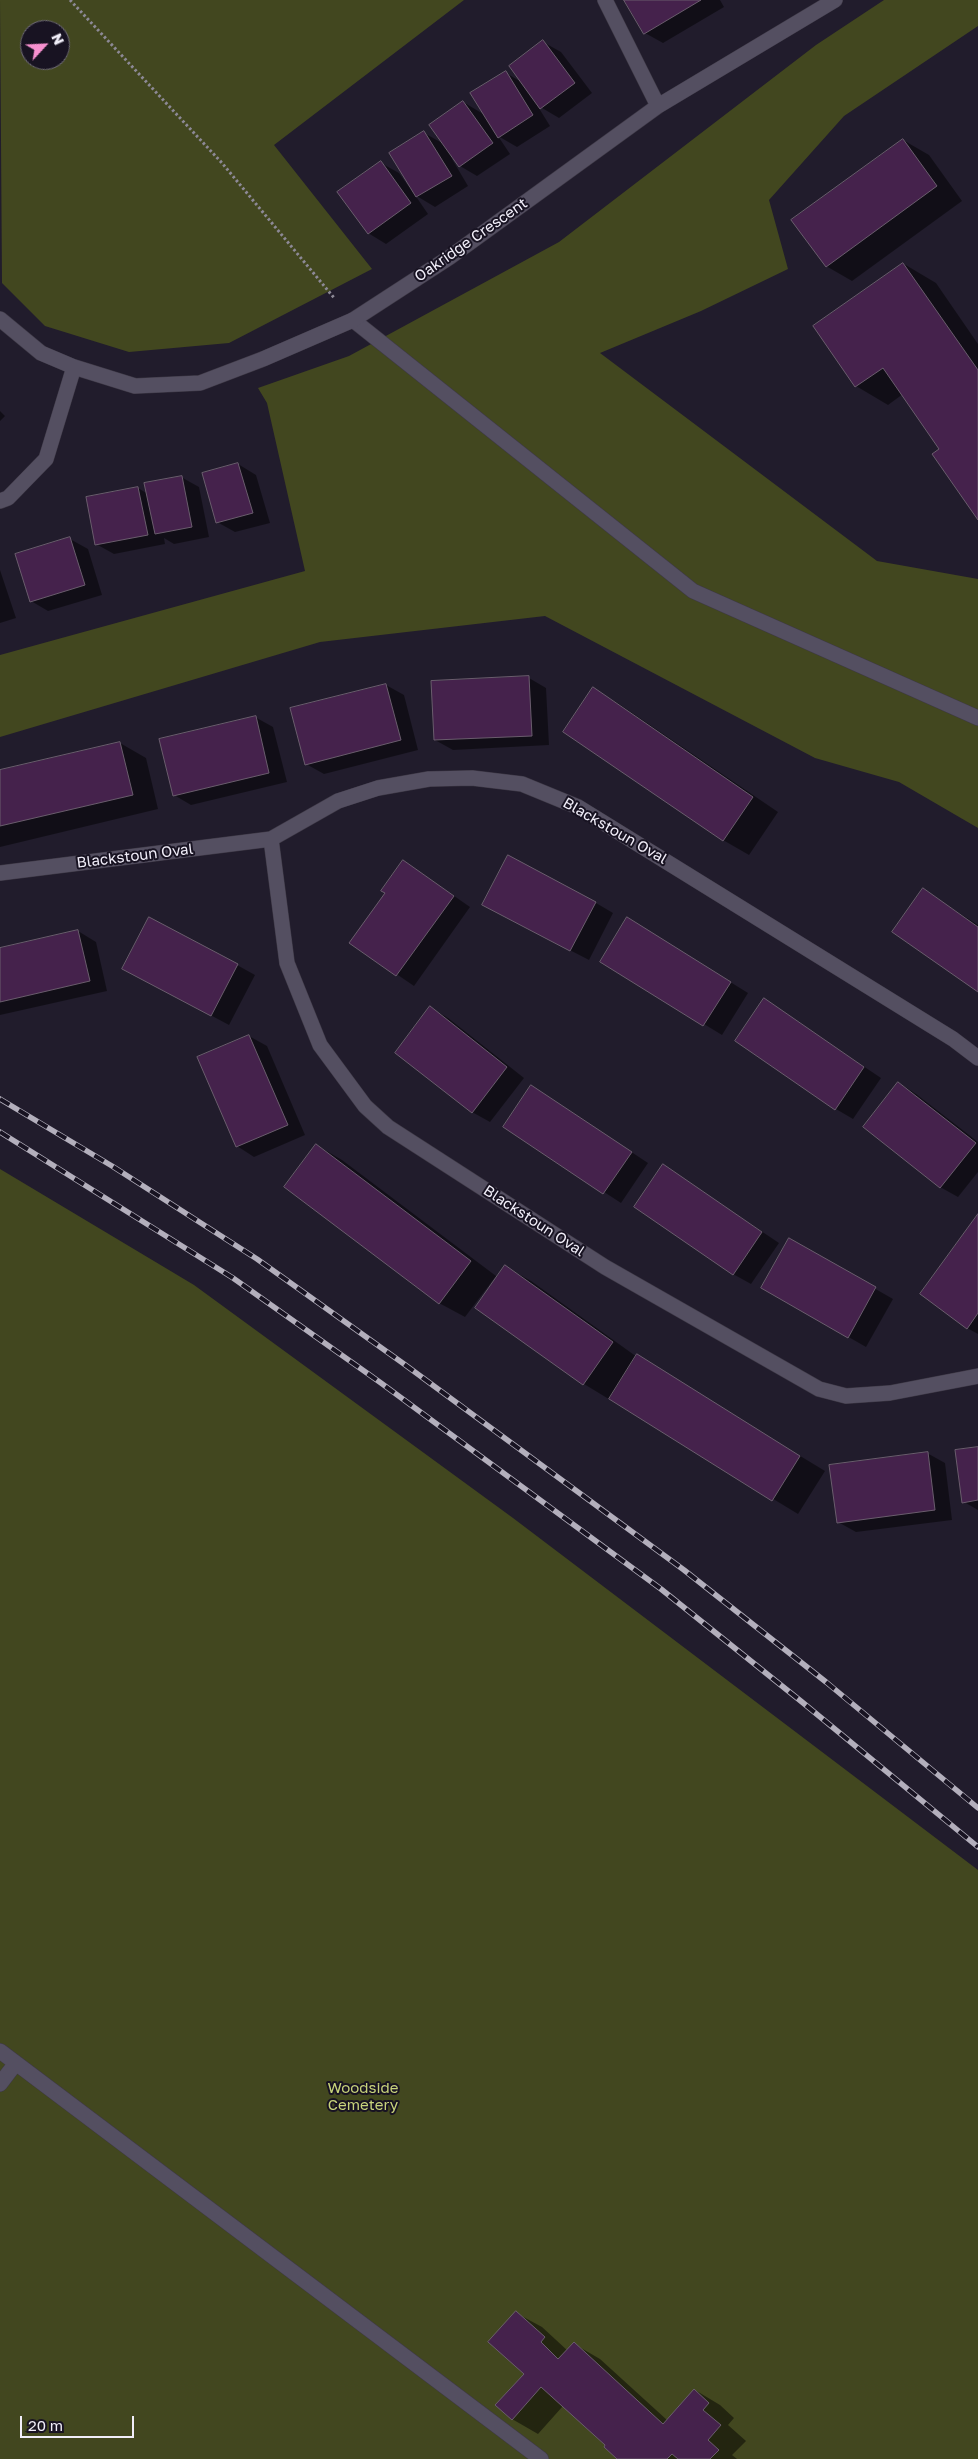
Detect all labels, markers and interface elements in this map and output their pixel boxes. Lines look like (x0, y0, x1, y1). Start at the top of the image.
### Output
north arrow (20, 20, 70, 70)
text: N (48, 30, 68, 47)
street label: Oakridge Crescent (411, 194, 531, 286)
street label: Blackstoun Oval (560, 794, 670, 868)
street label: Blackstoun Oval (76, 840, 194, 872)
street label: Blackstoun Oval (480, 1182, 588, 1260)
park label: Woodside Cemetery (328, 2079, 398, 2114)
scale bar (22, 2406, 136, 2438)
text: 20 m (28, 2416, 63, 2434)

